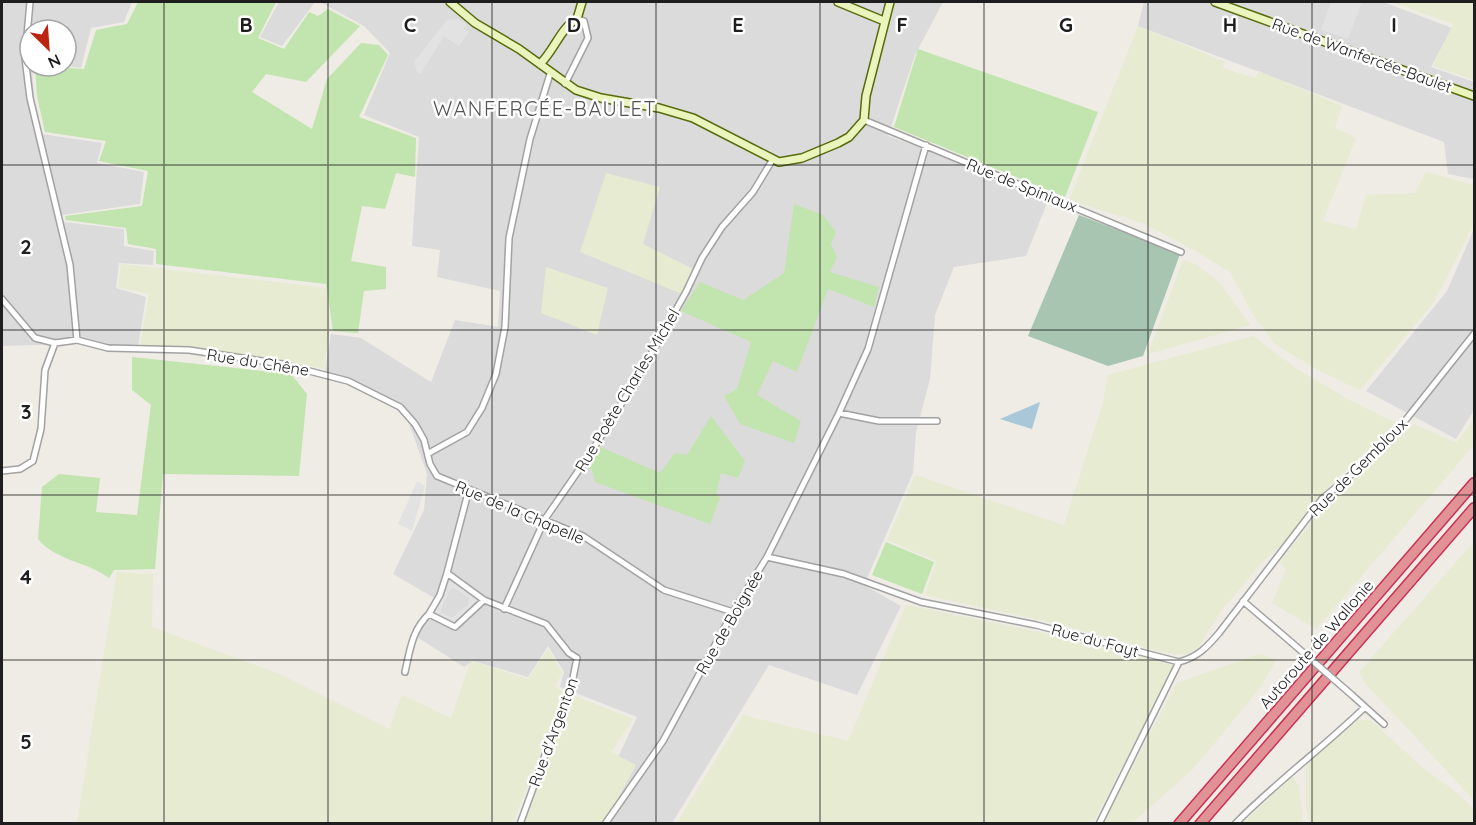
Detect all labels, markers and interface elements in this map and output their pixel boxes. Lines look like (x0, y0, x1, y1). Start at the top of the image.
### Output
text: B (239, 12, 253, 37)
text: C (404, 12, 417, 37)
text: D (567, 12, 581, 37)
text: E (732, 12, 744, 37)
text: F (896, 12, 908, 37)
text: G (1059, 12, 1073, 37)
text: H (1223, 12, 1237, 37)
text: I (1391, 12, 1397, 37)
street label: Rue de Wanfercée-Baulet (1269, 13, 1455, 97)
north arrow (18, 18, 78, 78)
text: N (45, 50, 64, 73)
district label: WANFERCÉE-BAULET (433, 96, 657, 121)
street label: Rue de Spiniaux (964, 154, 1080, 216)
text: 2 (20, 234, 32, 259)
street label: Rue Poète Charles Michel (570, 305, 684, 475)
street label: Rue du Chêne (205, 344, 311, 380)
text: 3 (21, 399, 31, 424)
street label: Rue de Gembloux (1305, 414, 1411, 520)
street label: Rue de la Chapelle (453, 476, 587, 548)
text: 4 (20, 564, 32, 589)
street label: Rue de Boignée (691, 566, 767, 678)
street label: Autoroute de Wallonie (1255, 575, 1377, 713)
street label: Rue du Fayt (1049, 619, 1141, 661)
street label: Rue d'Argenton (524, 675, 582, 789)
text: 5 (20, 729, 32, 754)

